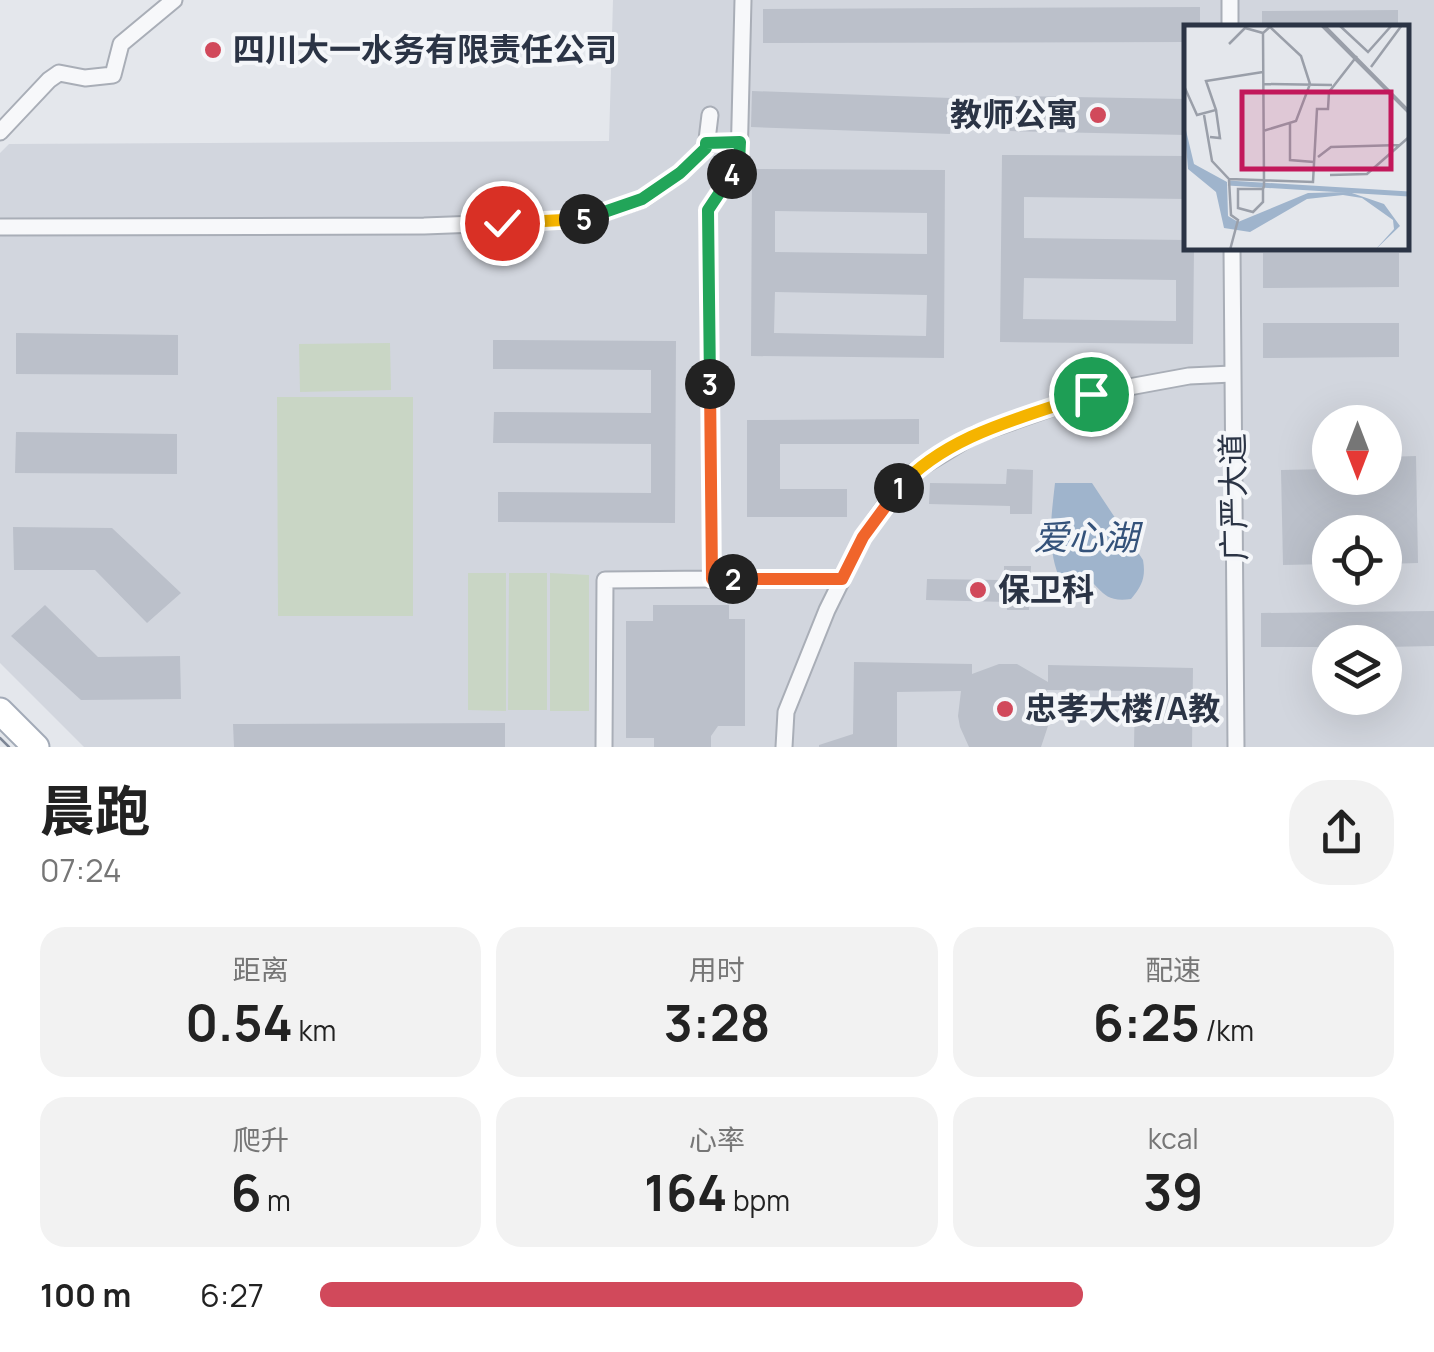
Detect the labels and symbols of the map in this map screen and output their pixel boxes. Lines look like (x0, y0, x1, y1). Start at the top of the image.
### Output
inset map (1184, 25, 1409, 250)
place label: 四川大一水务有限责任公司 (233, 27, 617, 71)
marker: 四川大一水务有限责任公司 (202, 39, 224, 61)
place label: 教师公寓 (950, 92, 1078, 136)
marker: 教师公寓 (1087, 104, 1109, 126)
pin: 4 (707, 149, 757, 199)
pin (460, 181, 545, 266)
pin: 5 (559, 194, 609, 244)
pin (1049, 352, 1134, 437)
pin: 3 (685, 359, 735, 409)
north arrow (1312, 405, 1402, 495)
street label: 广严大道 (1210, 433, 1256, 561)
pin: 1 (874, 463, 924, 513)
water label: 爱心湖 (1033, 513, 1143, 561)
pin: 2 (708, 554, 758, 604)
place label: 保卫科 (998, 567, 1094, 611)
marker: 保卫科 (967, 579, 989, 601)
place label: 忠孝大楼/A教 (1025, 686, 1220, 730)
marker: 忠孝大楼/A教 (994, 698, 1016, 720)

